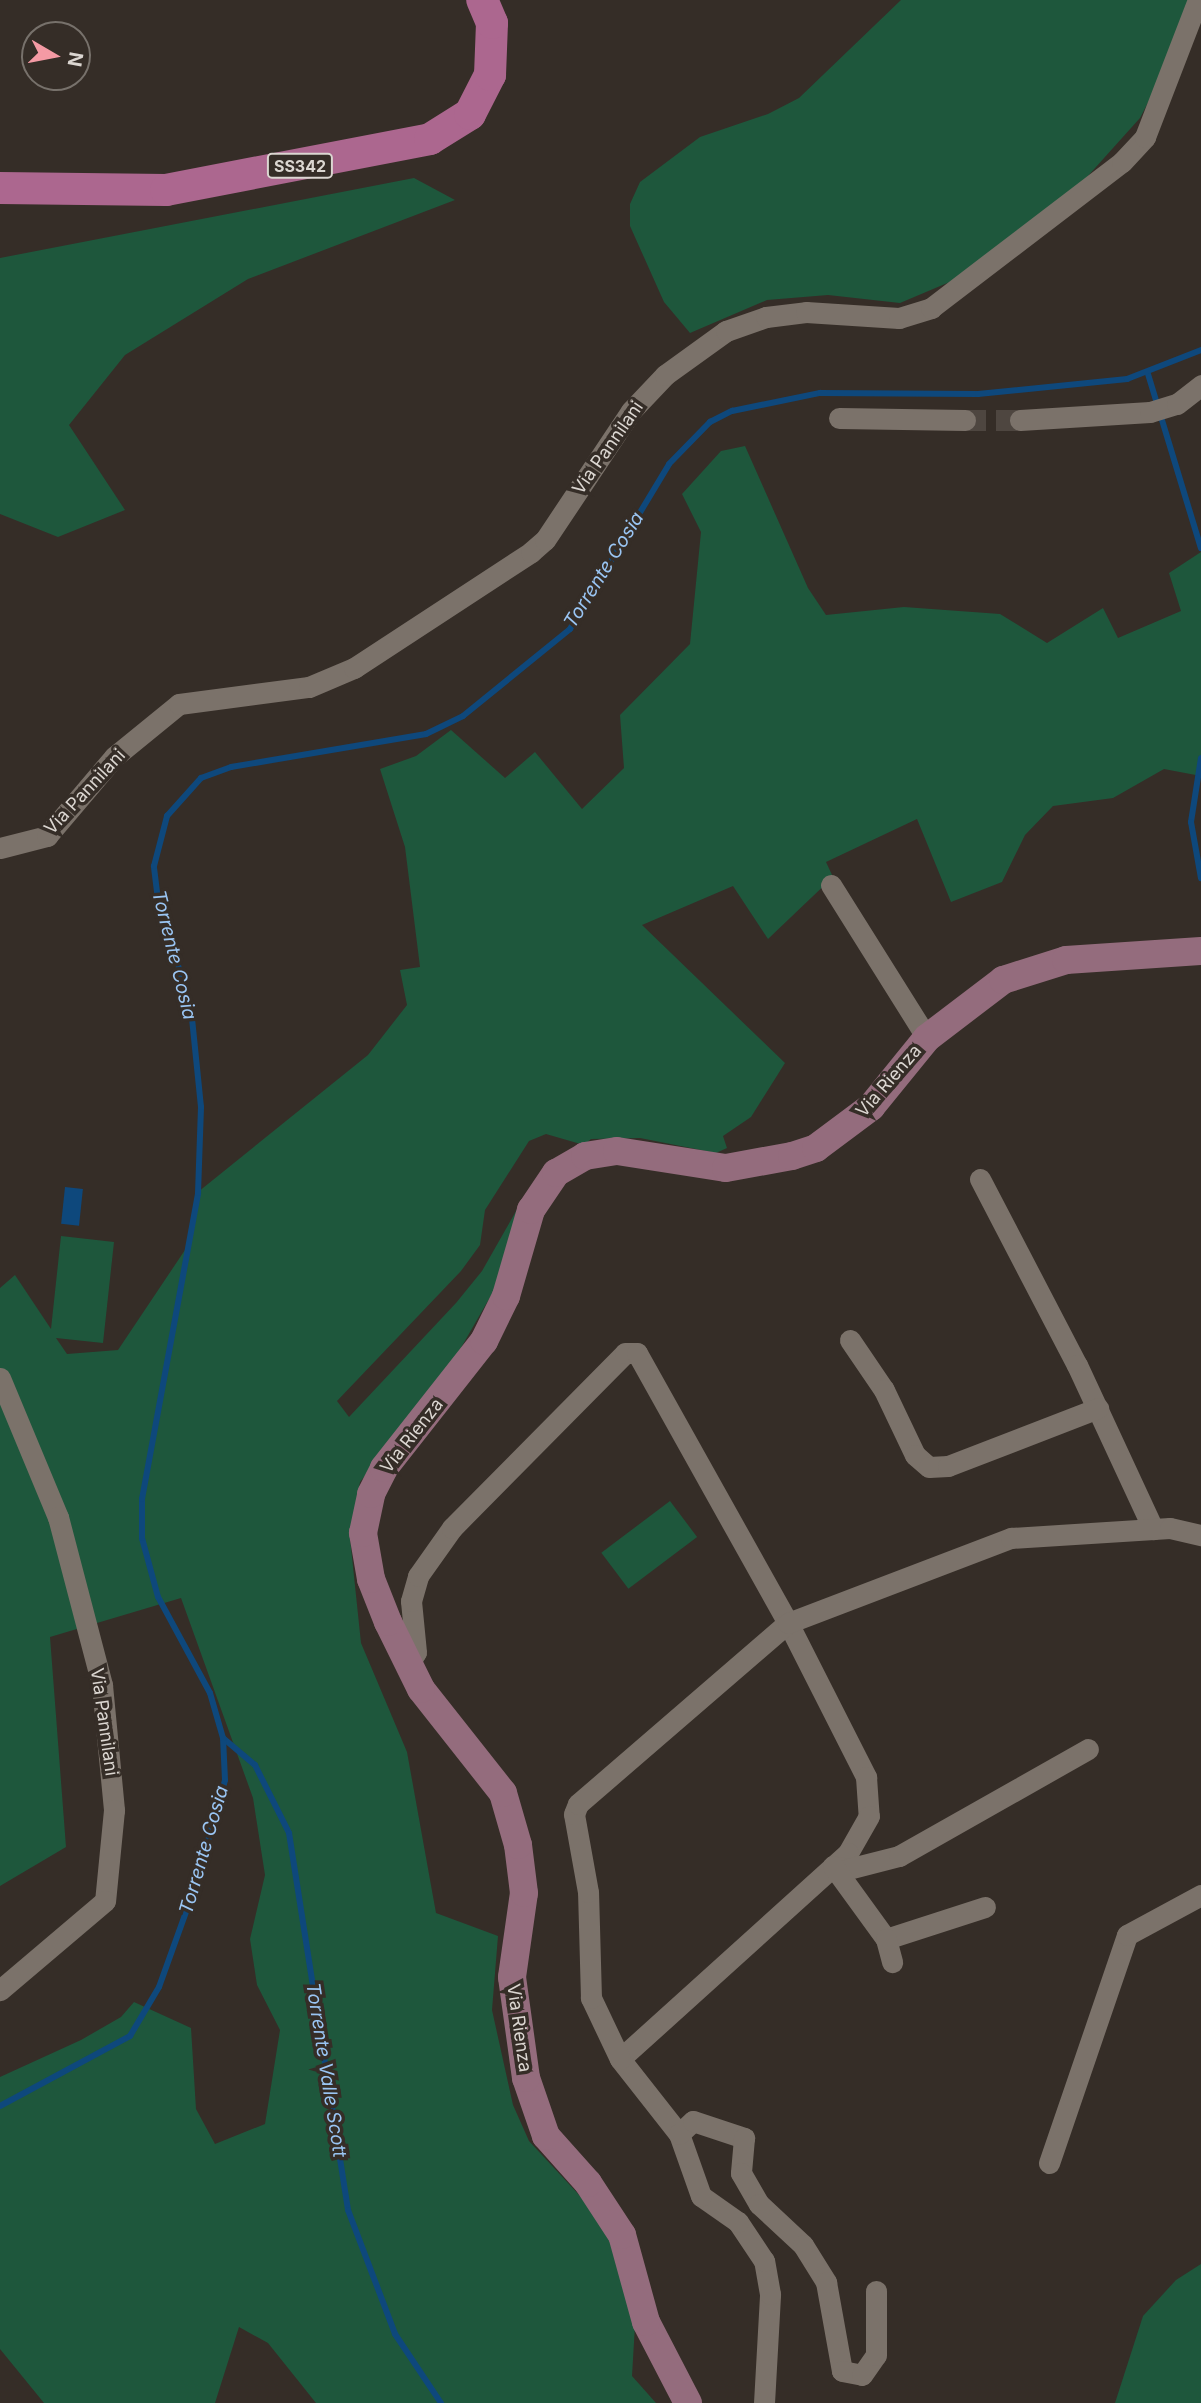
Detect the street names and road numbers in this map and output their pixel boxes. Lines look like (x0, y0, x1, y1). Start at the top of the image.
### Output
road number: SS342 (267, 154, 333, 178)
street label: Via Pannilani (568, 397, 648, 499)
street label: Via Pannilani (40, 745, 130, 839)
street label: Via Rienza (852, 1040, 926, 1122)
street label: Via Rienza (376, 1394, 448, 1478)
street label: Via Pannilani (86, 1667, 122, 1777)
street label: Via Rienza (502, 1982, 536, 2074)

